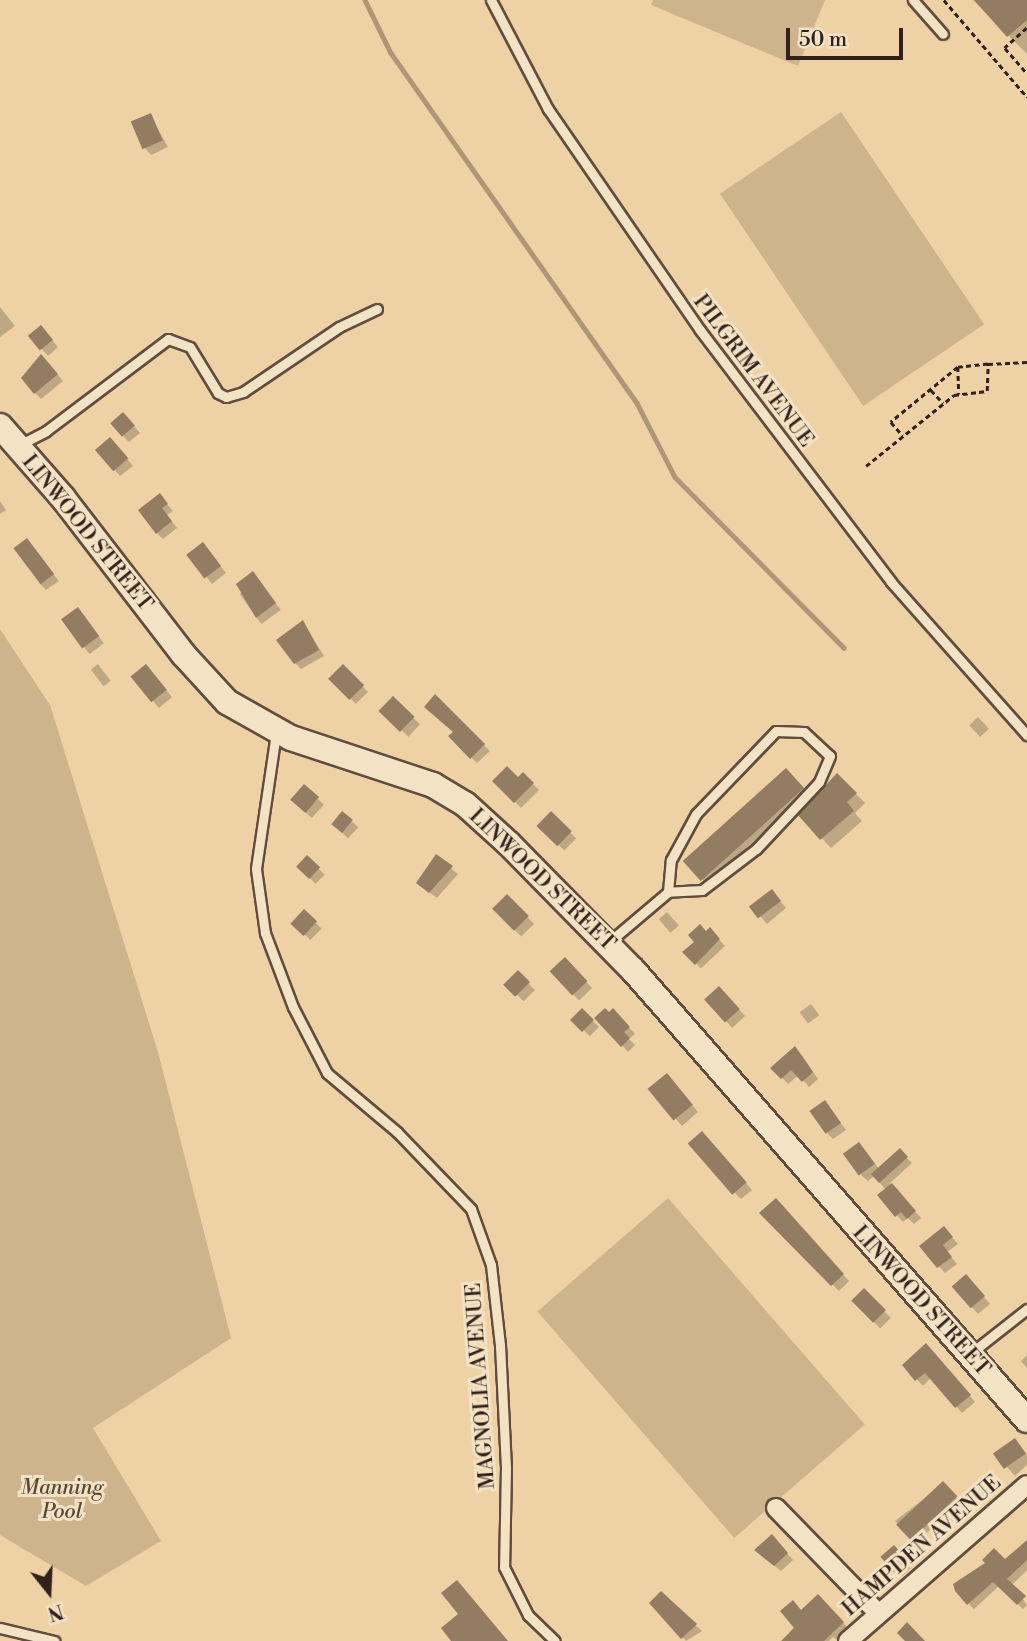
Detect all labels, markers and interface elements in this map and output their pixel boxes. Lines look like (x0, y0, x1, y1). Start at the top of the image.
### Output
scale bar (789, 14, 906, 58)
text: 50 m (799, 27, 847, 53)
street label: PILGRIM AVENUE (688, 290, 818, 452)
street label: LINWOOD STREET (16, 450, 158, 616)
street label: LINWOOD STREET (464, 804, 620, 956)
street label: LINWOOD STREET (847, 1221, 995, 1381)
street label: MAGNOLIA AVENUE (461, 1282, 501, 1490)
street label: HAMPDEN AVENUE (837, 1470, 1007, 1622)
park label: Manning Pool (21, 1475, 103, 1525)
north arrow (14, 1557, 84, 1627)
text: N (45, 1598, 66, 1626)

